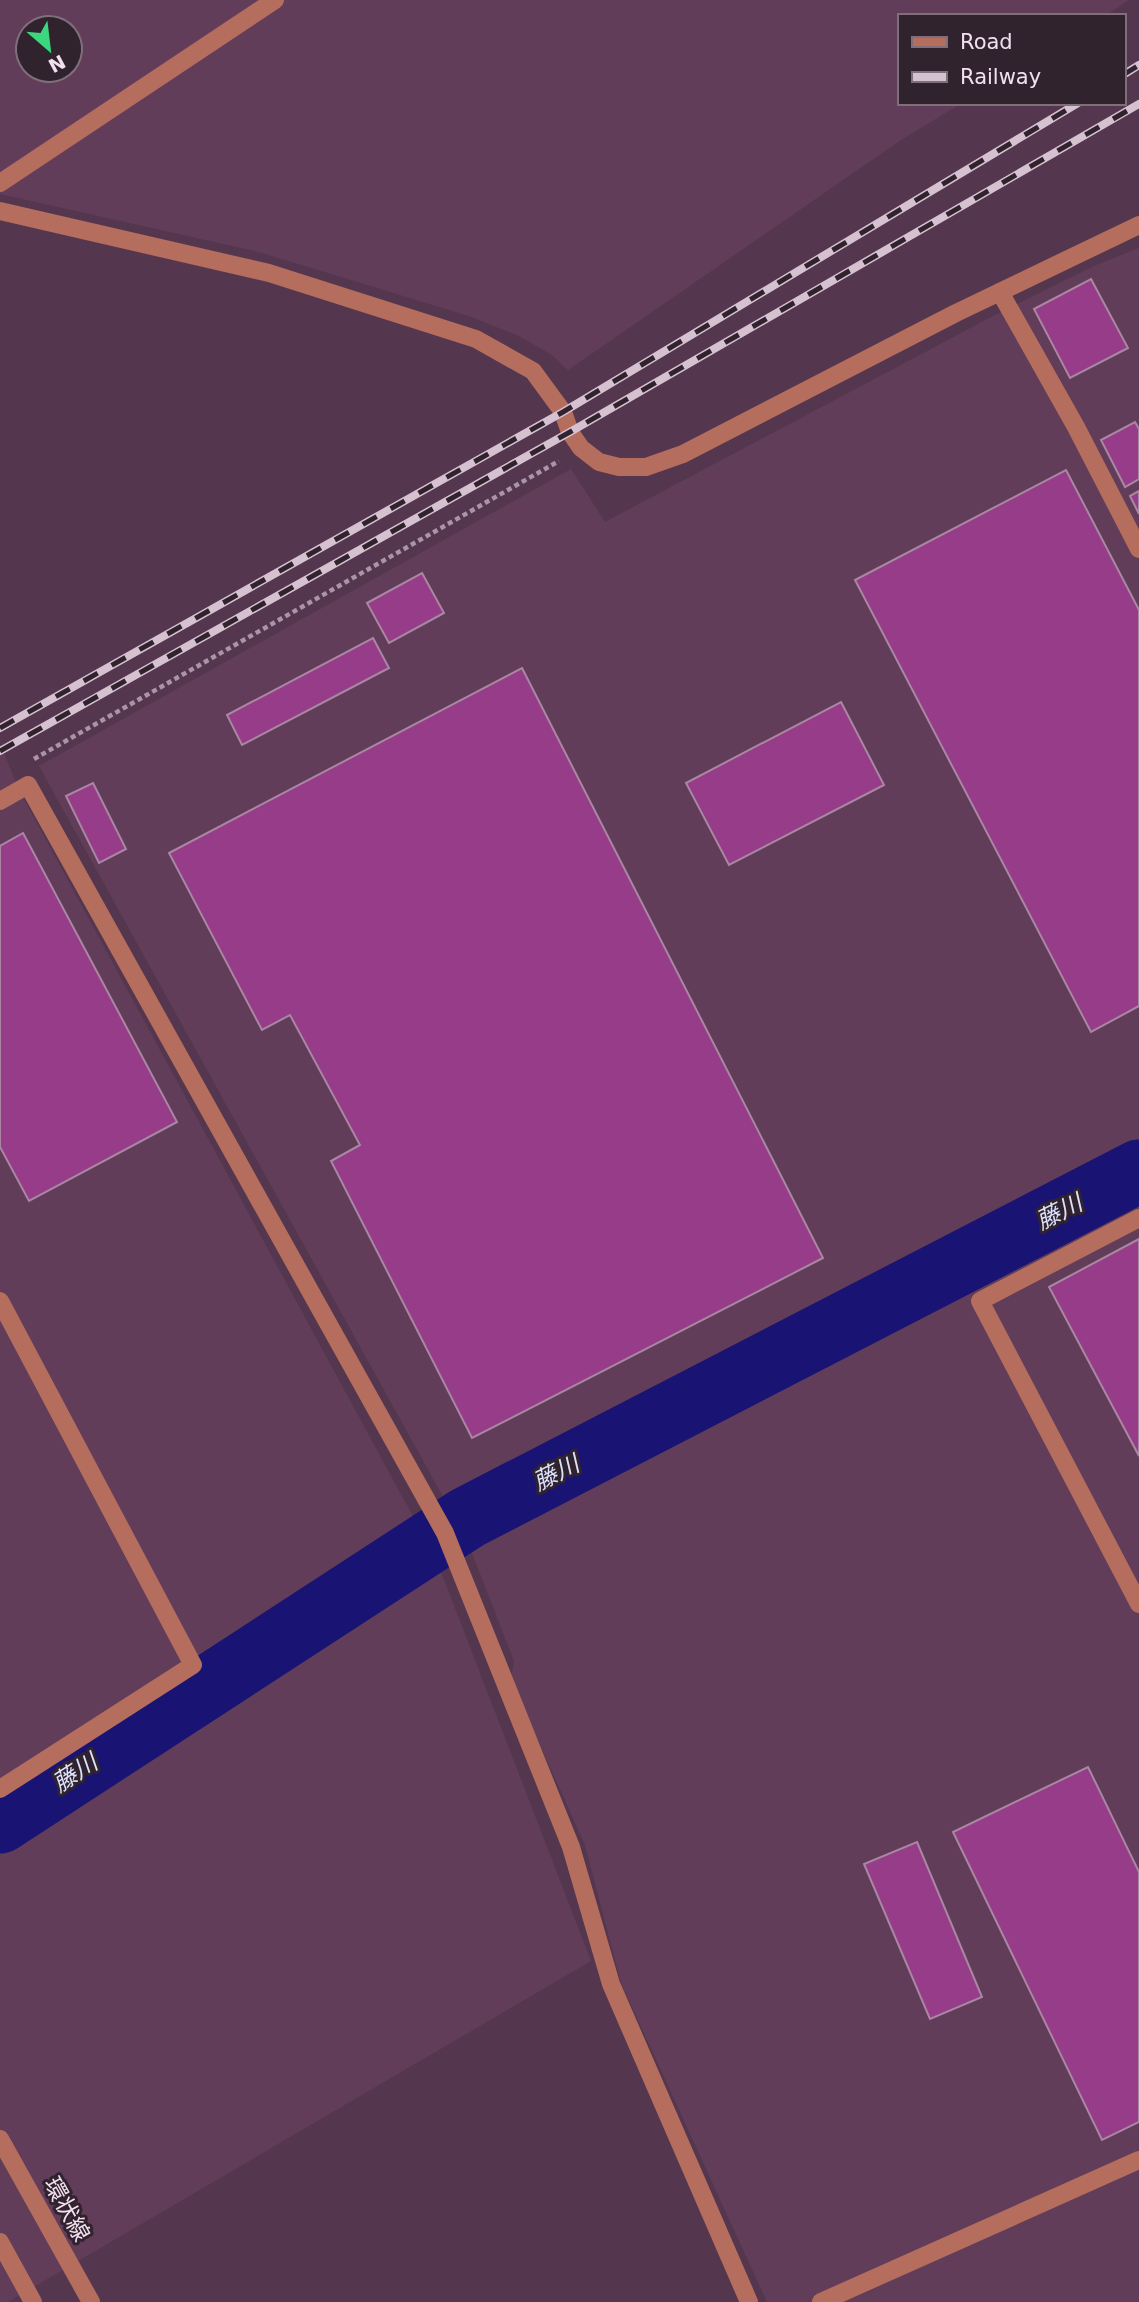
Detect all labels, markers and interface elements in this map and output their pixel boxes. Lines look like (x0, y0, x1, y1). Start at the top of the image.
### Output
north arrow (14, 14, 84, 84)
legend (898, 14, 1125, 105)
text: Road (960, 30, 1013, 54)
text: N (45, 51, 69, 77)
text: Railway (960, 65, 1041, 89)
water label: 藤川 (1031, 1187, 1089, 1235)
water label: 藤川 (528, 1448, 586, 1496)
water label: 藤川 (47, 1747, 105, 1798)
street label: 環状線 (39, 2173, 95, 2245)

